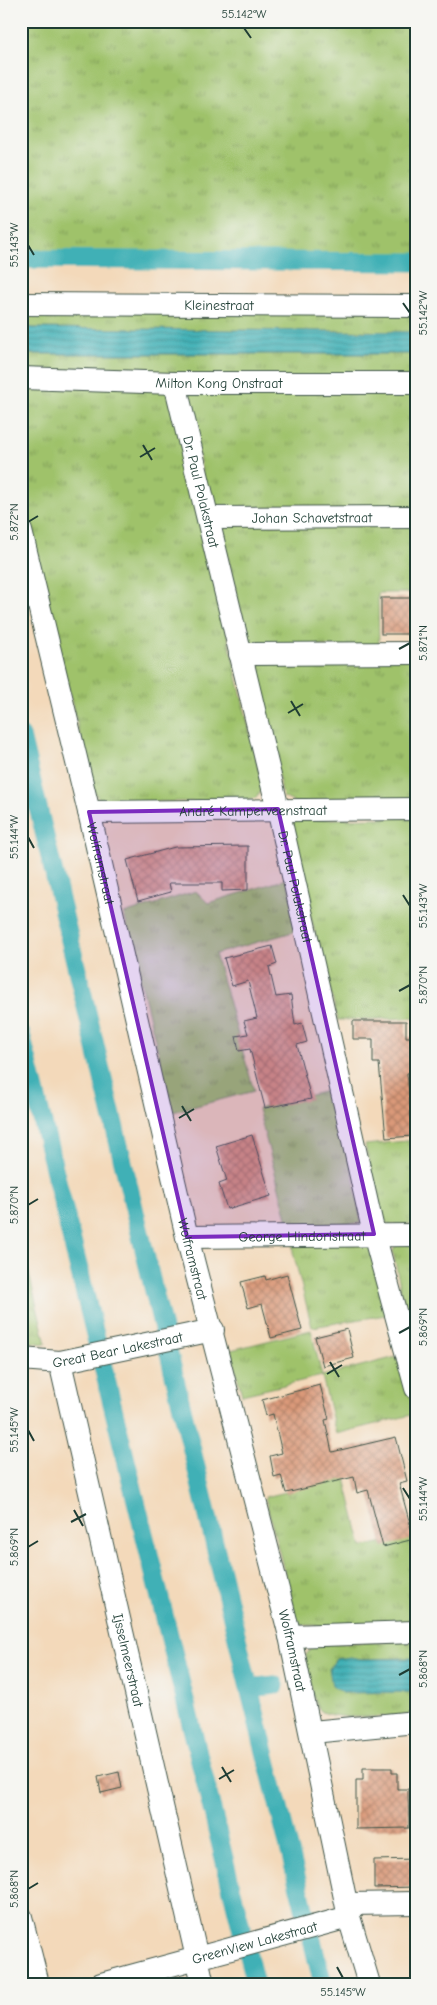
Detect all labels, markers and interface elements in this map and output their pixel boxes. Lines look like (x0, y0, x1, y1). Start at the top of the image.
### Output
text: 55.142°W (221, 7, 267, 21)
text: 55.143°W (7, 222, 21, 267)
text: 55.142°W (416, 290, 430, 336)
street label: Kleinestraat (184, 296, 255, 314)
street label: Milton Kong Onstraat (155, 374, 283, 392)
street label: Dr. Paul Polakstraat (180, 434, 223, 551)
text: 5.872°N (7, 503, 21, 541)
street label: Johan Schavetstraat (252, 509, 373, 526)
text: 5.871°N (416, 625, 430, 661)
street label: André Kamperveenstraat (179, 801, 328, 820)
text: 55.144°W (7, 814, 21, 859)
street label: Wolframstraat (83, 821, 119, 907)
street label: Dr. Paul Polakstraat (275, 829, 317, 946)
text: 55.143°W (416, 883, 430, 928)
text: 5.870°N (416, 966, 430, 1004)
text: 5.870°N (7, 1186, 21, 1224)
street label: Wolframstraat (174, 1216, 212, 1303)
street label: George Hindoristraat (238, 1227, 367, 1245)
text: 5.869°N (416, 1308, 430, 1346)
street label: Great Bear Lakestraat (52, 1328, 185, 1371)
text: 55.145°W (7, 1407, 21, 1453)
text: 55.144°W (416, 1476, 430, 1521)
text: 5.869°N (7, 1528, 21, 1566)
street label: Wolframstraat (275, 1608, 310, 1694)
street label: Ijsselmeerstraat (110, 1612, 148, 1710)
text: 5.868°N (416, 1650, 430, 1688)
text: 5.868°N (7, 1870, 21, 1908)
street label: GreenView Lakestraat (190, 1917, 320, 1968)
text: 55.145°W (320, 1985, 366, 1999)

